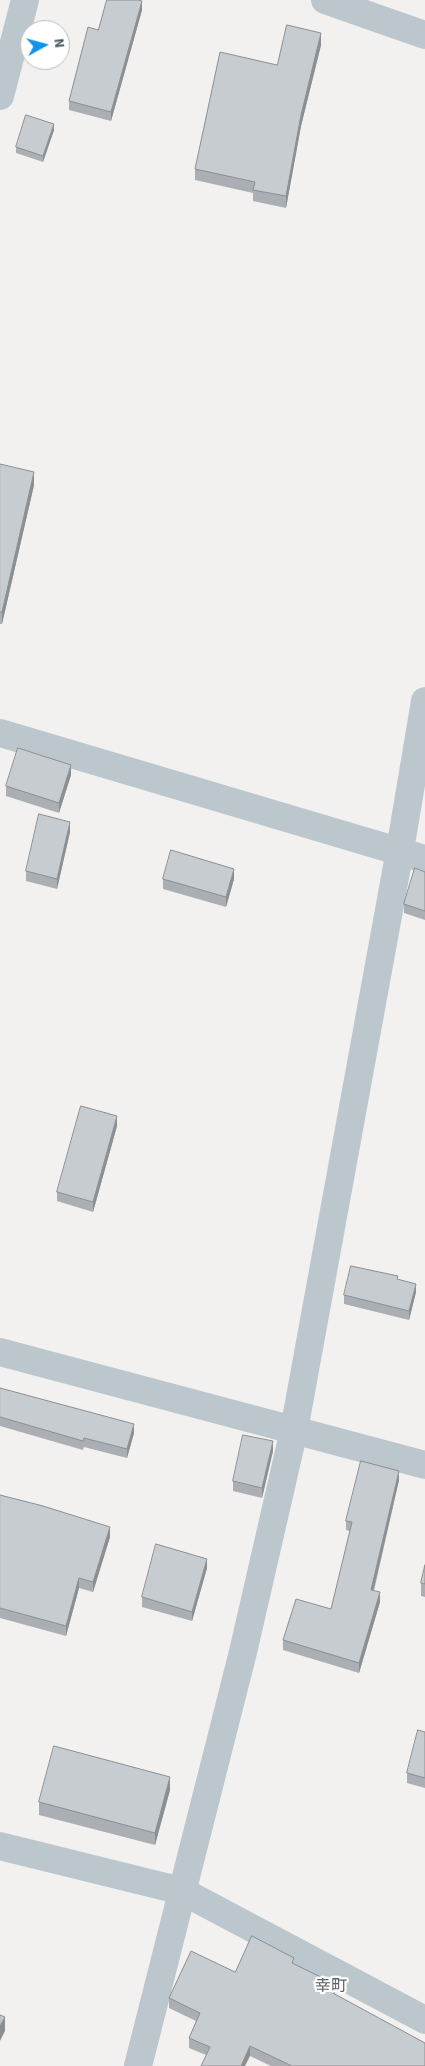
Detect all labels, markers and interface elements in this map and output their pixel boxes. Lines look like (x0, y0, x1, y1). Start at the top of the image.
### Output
north arrow (20, 20, 70, 70)
text: N (48, 37, 69, 49)
district label: 幸町 (315, 1977, 347, 1997)

